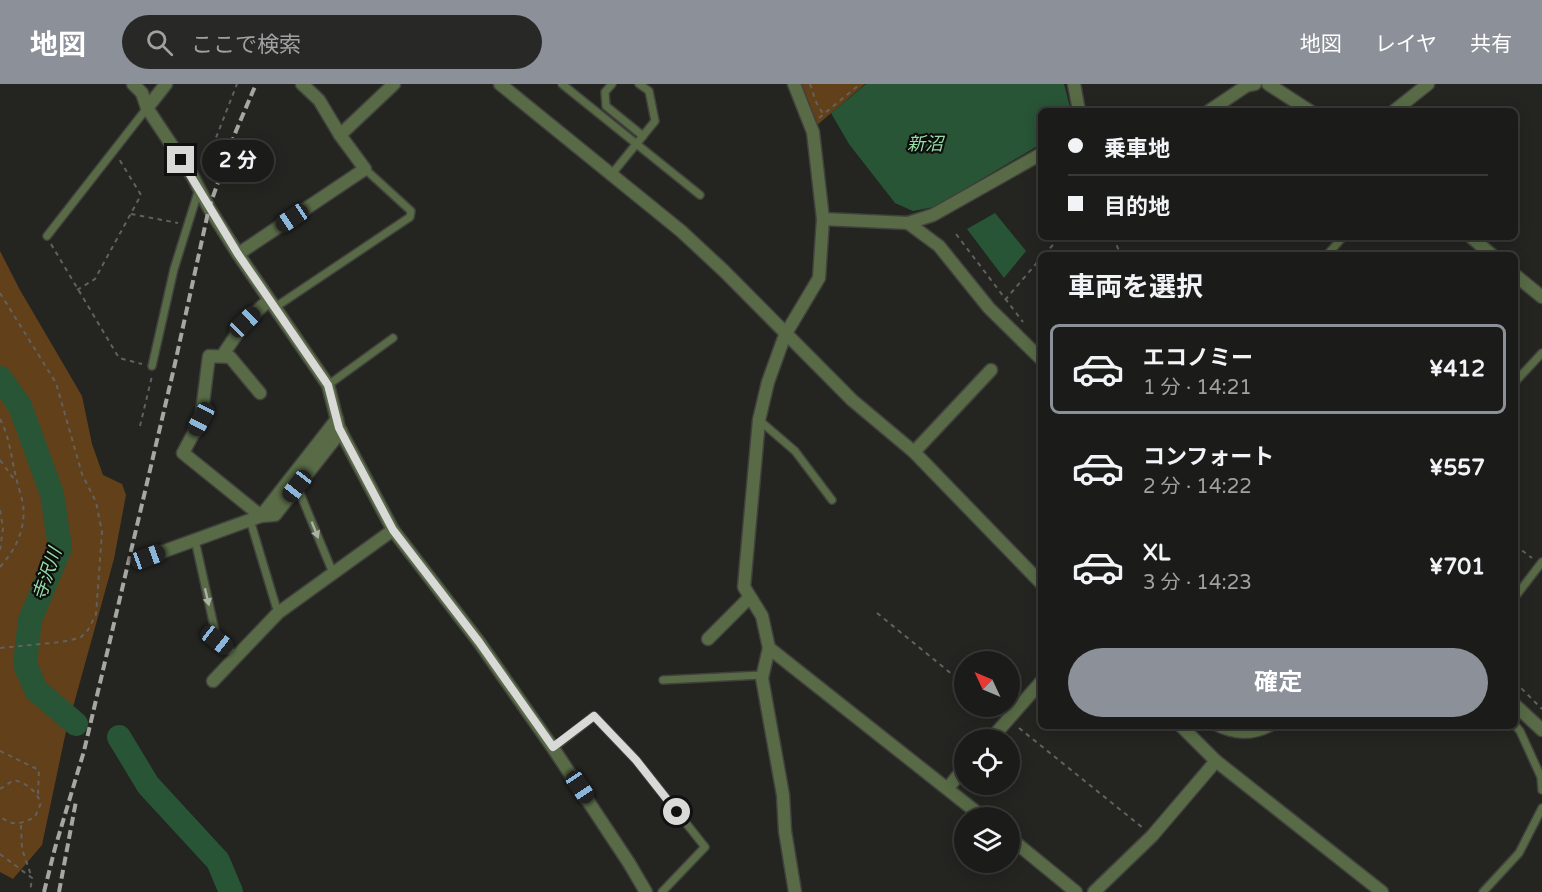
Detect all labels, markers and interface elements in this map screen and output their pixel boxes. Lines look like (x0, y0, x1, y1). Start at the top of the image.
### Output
search box (122, 15, 542, 69)
icon: search (143, 26, 176, 59)
text: 地図 (30, 28, 86, 62)
text: ここで検索 (191, 32, 301, 58)
text: 地図 (1300, 32, 1342, 57)
text: レイヤ (1375, 32, 1437, 57)
text: 共有 (1470, 32, 1512, 57)
water label: 新沼 (907, 133, 946, 155)
text: 乗車地 (1104, 136, 1170, 162)
callout: 2 分 (202, 139, 274, 181)
route end (167, 146, 194, 173)
text: 2 分 (219, 149, 257, 173)
text: 目的地 (1104, 194, 1170, 220)
car (272, 200, 312, 236)
text: 車両を選択 (1068, 271, 1203, 304)
car (226, 303, 264, 341)
icon: car (1071, 342, 1125, 396)
text: エコノミー (1143, 345, 1253, 371)
text: ¥412 (1429, 356, 1485, 382)
text: 1 分 · 14:21 (1143, 376, 1252, 400)
car (185, 399, 217, 439)
icon: car (1071, 441, 1125, 495)
text: コンフォート (1143, 444, 1274, 470)
text: ¥557 (1429, 455, 1485, 481)
car (279, 466, 315, 506)
text: 2 分 · 14:22 (1143, 475, 1252, 499)
one-way arrow (311, 521, 320, 539)
icon: car (1071, 540, 1125, 594)
text: XL (1143, 540, 1170, 566)
car (128, 542, 168, 572)
water label: 寺沢川 (28, 543, 67, 603)
text: ¥701 (1429, 554, 1485, 580)
text: 3 分 · 14:23 (1143, 571, 1252, 595)
one-way arrow (203, 588, 213, 606)
car (197, 622, 237, 658)
button: 確定 (1068, 648, 1488, 717)
north arrow (954, 651, 1020, 717)
map controls (954, 651, 1020, 873)
button: locate (954, 729, 1020, 795)
car (562, 767, 598, 807)
route start (663, 798, 690, 825)
button: layers (954, 807, 1020, 873)

